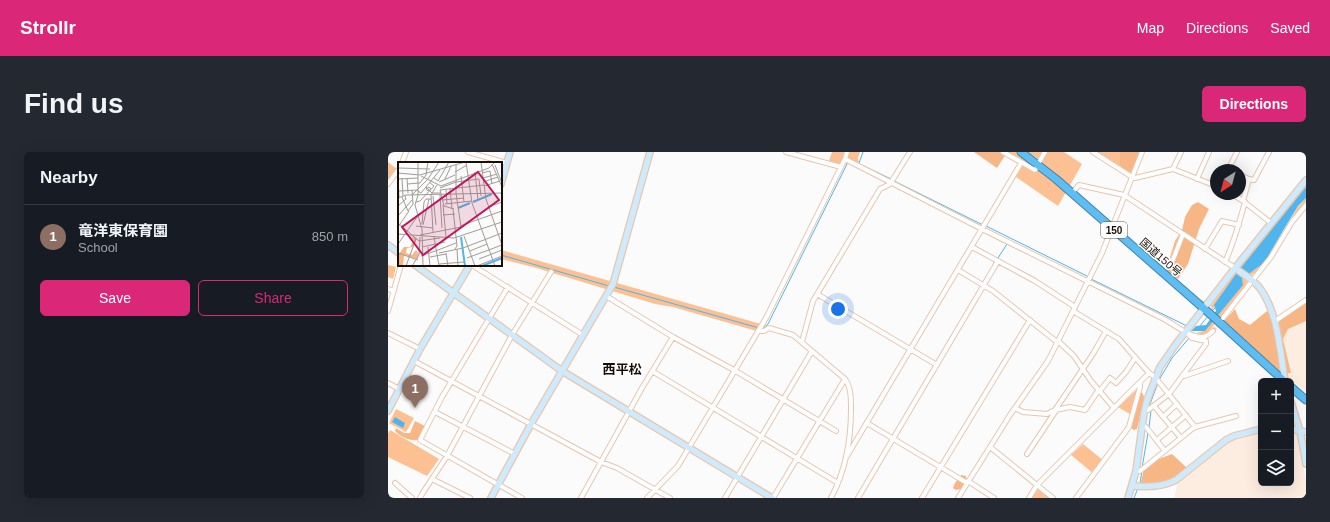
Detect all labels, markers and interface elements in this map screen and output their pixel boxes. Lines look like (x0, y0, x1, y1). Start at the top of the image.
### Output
text: Strollr (20, 17, 76, 38)
text: Map (1137, 20, 1164, 36)
text: Directions (1186, 20, 1248, 36)
text: Saved (1270, 20, 1310, 36)
button: Directions (1202, 86, 1306, 122)
text: Find us (24, 88, 124, 119)
inset map (398, 162, 502, 266)
north arrow (1210, 164, 1246, 200)
text: Nearby (40, 168, 98, 187)
text: 竜洋東保育園 (78, 222, 168, 239)
road number: 150 (1101, 222, 1127, 238)
text: 1 (49, 229, 57, 244)
text: 850 m (312, 229, 348, 244)
street label: 国道150号 (1138, 236, 1184, 278)
text: School (78, 240, 118, 255)
button: Save (40, 280, 190, 316)
button: Share (198, 280, 348, 316)
your location (828, 299, 848, 319)
district label: 西平松 (602, 362, 642, 377)
pin: 1 (402, 375, 428, 408)
map controls (1258, 378, 1294, 486)
button: + (1258, 378, 1294, 414)
button: − (1258, 414, 1294, 450)
button: layers (1258, 450, 1294, 486)

